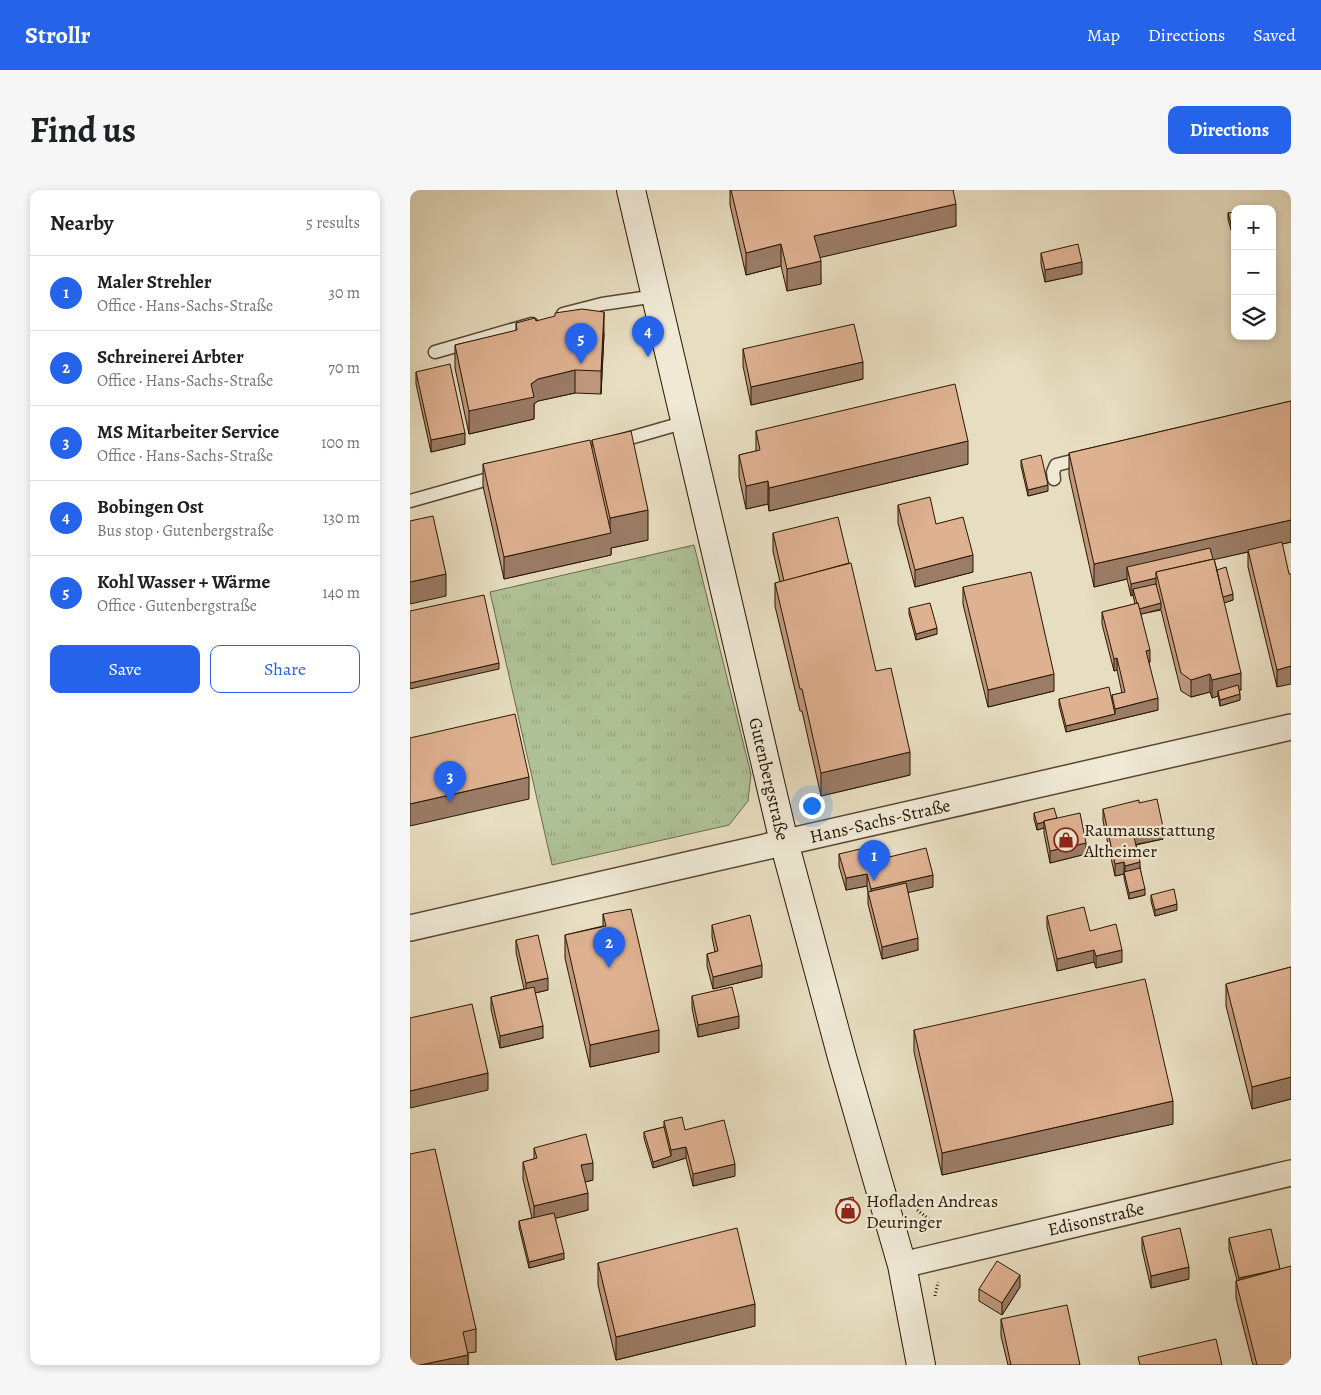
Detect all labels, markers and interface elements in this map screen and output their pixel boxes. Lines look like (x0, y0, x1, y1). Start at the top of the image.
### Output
text: Strollr (25, 19, 90, 51)
text: Map (1087, 23, 1120, 47)
text: Directions (1148, 23, 1225, 47)
text: Saved (1253, 23, 1296, 47)
text: Find us (30, 106, 136, 154)
button: Directions (1168, 106, 1291, 154)
map controls (1231, 205, 1276, 340)
button: + (1231, 205, 1276, 250)
text: Nearby (50, 209, 113, 237)
text: 5 results (306, 212, 360, 234)
button: − (1231, 250, 1276, 295)
text: Maler Strehler (97, 269, 212, 295)
text: 1 (63, 282, 69, 304)
text: 30 m (328, 282, 360, 304)
text: Office · Hans-Sachs-Straße (97, 295, 273, 317)
button: layers (1231, 295, 1276, 340)
pin: 4 (632, 316, 664, 357)
pin: 5 (565, 323, 597, 364)
text: Schreinerei Arbter (97, 344, 244, 370)
text: 2 (62, 357, 70, 379)
text: 70 m (328, 357, 360, 379)
text: Office · Hans-Sachs-Straße (97, 370, 273, 392)
text: MS Mitarbeiter Service (97, 419, 279, 445)
text: 3 (63, 432, 69, 454)
text: 100 m (321, 432, 360, 454)
text: Office · Hans-Sachs-Straße (97, 445, 273, 467)
text: Bobingen Ost (97, 494, 204, 520)
text: 4 (62, 507, 70, 529)
text: 130 m (323, 507, 360, 529)
text: Bus stop · Gutenbergstraße (97, 520, 274, 542)
text: Kohl Wasser + Wärme (97, 569, 270, 595)
text: 5 (63, 582, 69, 604)
text: 140 m (322, 582, 360, 604)
text: Office · Gutenbergstraße (97, 595, 257, 617)
button: Save (50, 645, 200, 693)
button: Share (210, 645, 360, 693)
street label: Gutenbergstraße (743, 715, 795, 843)
pin: 3 (434, 761, 466, 802)
your location (799, 793, 825, 819)
street label: Hans-Sachs-Straße (807, 793, 953, 849)
place label: Raumausstattung Altheimer (1083, 818, 1215, 863)
shop icon: Raumausstattung Altheimer (1053, 827, 1079, 853)
pin: 1 (858, 840, 890, 881)
pin: 2 (593, 927, 625, 968)
place label: Hofladen Andreas Deuringer (866, 1189, 998, 1234)
street label: Edisonstraße (1046, 1196, 1146, 1242)
shop icon: Hofladen Andreas Deuringer (835, 1198, 861, 1224)

